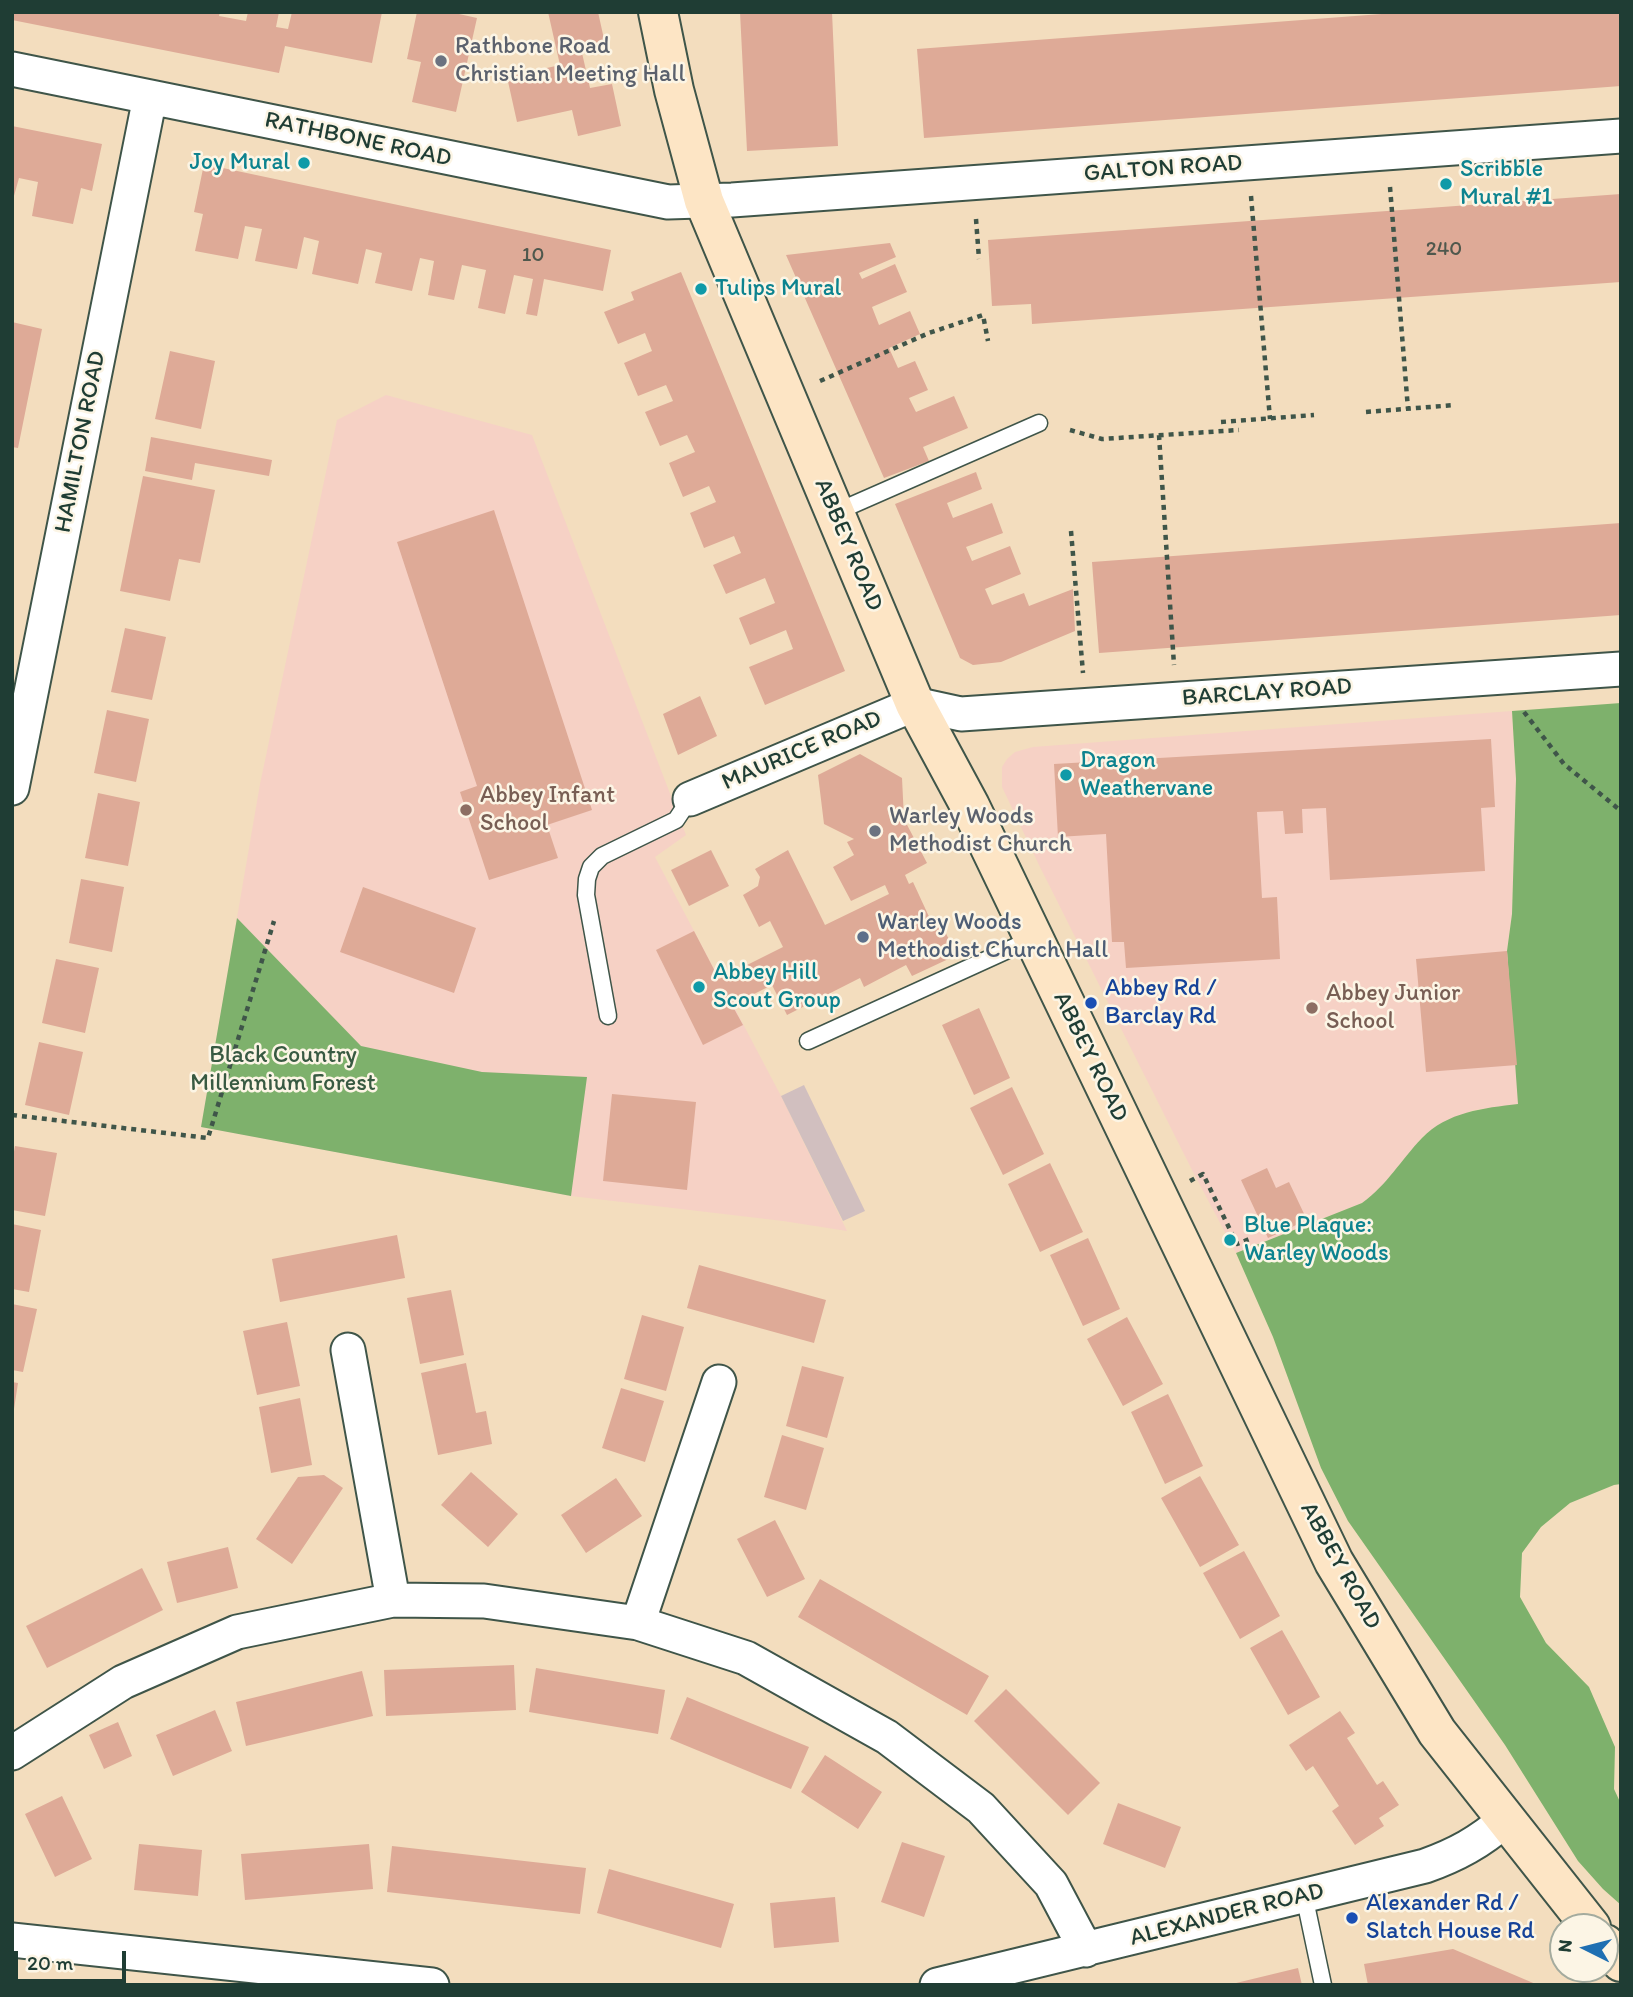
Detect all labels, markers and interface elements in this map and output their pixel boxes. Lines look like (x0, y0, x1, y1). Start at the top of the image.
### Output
place label: Rathbone Road Christian Meeting Hall (455, 33, 685, 89)
marker: Rathbone Road Christian Meeting Hall (433, 53, 449, 69)
street label: RATHBONE ROAD (262, 106, 454, 174)
place label: Joy Mural (190, 149, 290, 177)
street label: GALTON ROAD (1083, 149, 1243, 189)
marker: Joy Mural (296, 155, 312, 171)
place label: Scribble Mural #1 (1460, 156, 1552, 212)
marker: Scribble Mural #1 (1438, 176, 1454, 192)
house number: 240 (1426, 237, 1462, 263)
house number: 10 (522, 243, 544, 269)
place label: Tulips Mural (715, 275, 841, 303)
marker: Tulips Mural (693, 281, 709, 297)
street label: HAMILTON ROAD (49, 349, 113, 535)
street label: ABBEY ROAD (807, 474, 889, 616)
street label: BARCLAY ROAD (1181, 673, 1353, 713)
street label: MAURICE ROAD (718, 704, 886, 798)
place label: Dragon Weathervane (1080, 747, 1213, 803)
marker: Dragon Weathervane (1058, 767, 1074, 783)
place label: Abbey Infant School (480, 782, 615, 838)
marker: Abbey Infant School (458, 802, 474, 818)
place label: Warley Woods Methodist Church (889, 803, 1072, 859)
marker: Warley Woods Methodist Church (867, 823, 883, 839)
place label: Warley Woods Methodist Church Hall (877, 909, 1108, 965)
marker: Warley Woods Methodist Church Hall (855, 929, 871, 945)
place label: Abbey Hill Scout Group (713, 959, 841, 1015)
place label: Abbey Rd / Barclay Rd (1105, 975, 1217, 1031)
marker: Abbey Hill Scout Group (691, 979, 707, 995)
place label: Abbey Junior School (1326, 980, 1460, 1036)
street label: ABBEY ROAD (1046, 987, 1134, 1127)
marker: Abbey Rd / Barclay Rd (1083, 995, 1099, 1011)
marker: Abbey Junior School (1304, 1000, 1320, 1016)
park label: Black Country Millennium Forest (190, 1042, 376, 1098)
place label: Blue Plaque: Warley Woods (1244, 1212, 1389, 1268)
marker: Blue Plaque: Warley Woods (1222, 1232, 1238, 1248)
street label: ABBEY ROAD (1293, 1497, 1387, 1635)
street label: ALEXANDER ROAD (1127, 1877, 1327, 1953)
place label: Alexander Rd / Slatch House Rd (1366, 1890, 1535, 1946)
marker: Alexander Rd / Slatch House Rd (1344, 1910, 1360, 1926)
north arrow (1549, 1913, 1619, 1983)
scale bar (18, 1938, 130, 1982)
text: N (1552, 1938, 1577, 1954)
text: 20 m (27, 1950, 73, 1975)

